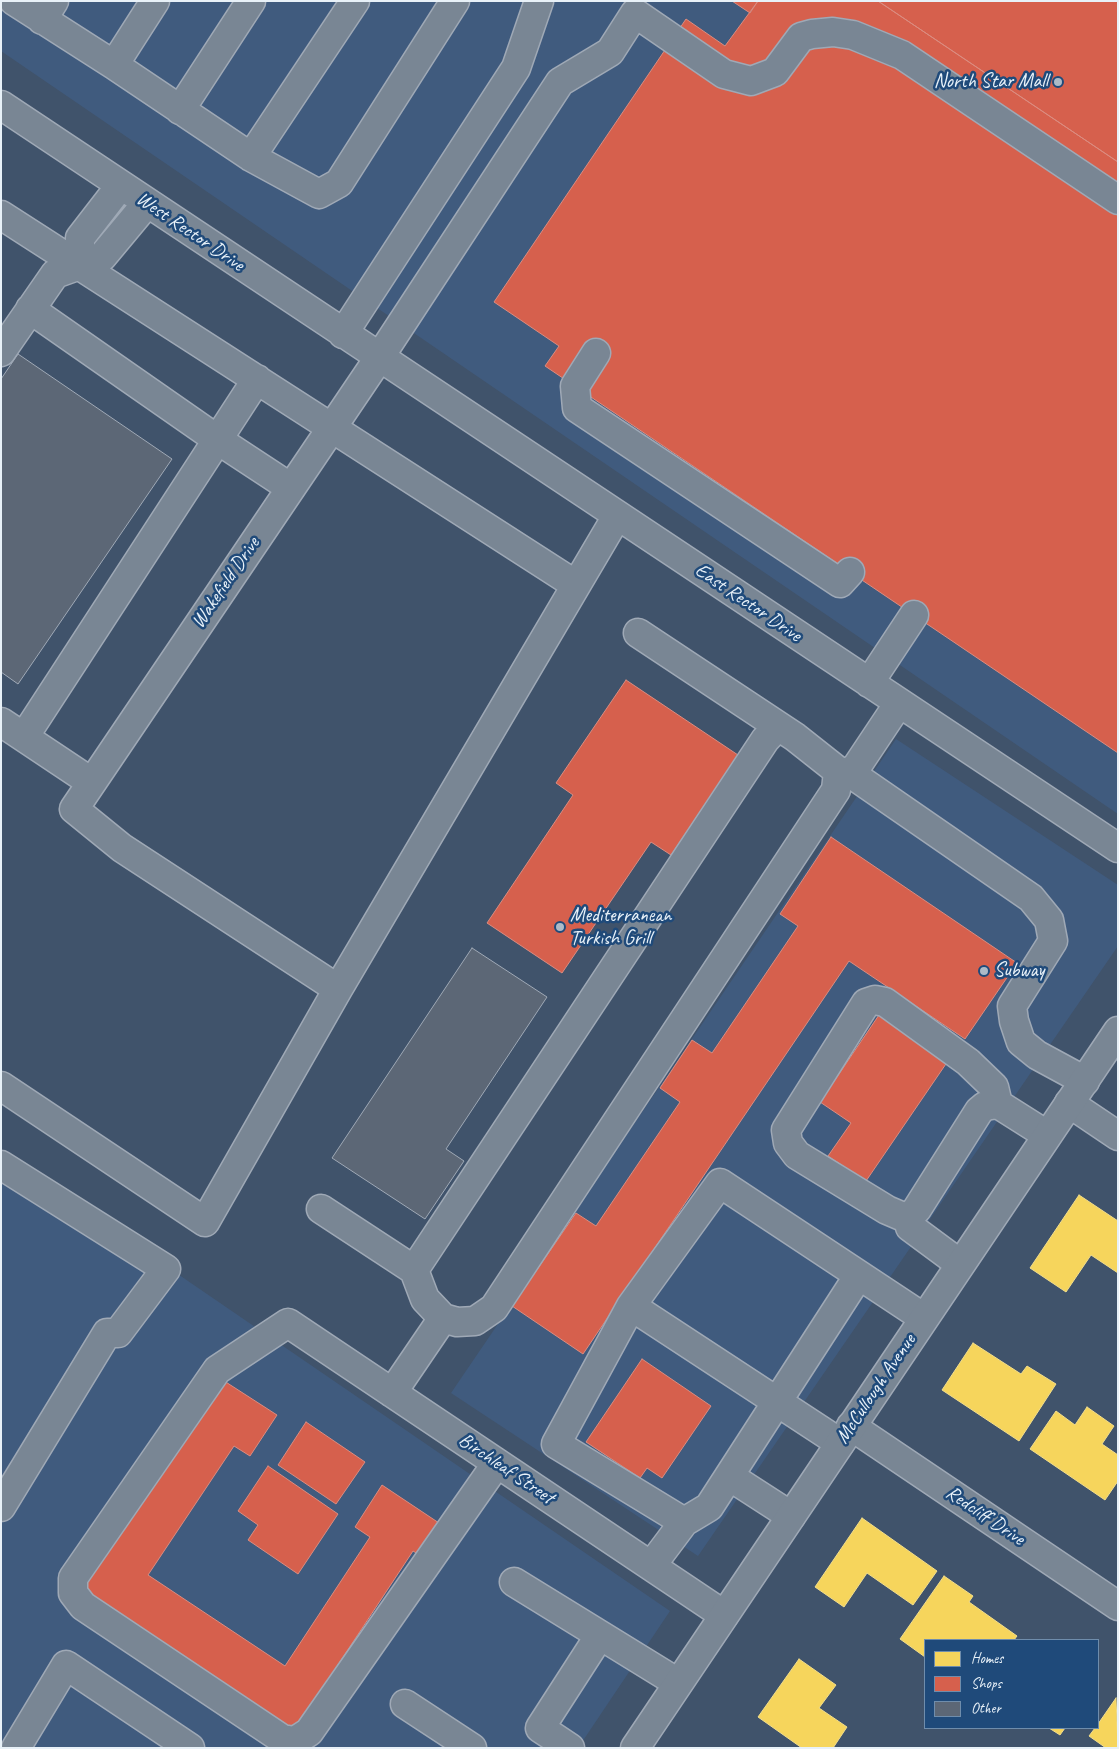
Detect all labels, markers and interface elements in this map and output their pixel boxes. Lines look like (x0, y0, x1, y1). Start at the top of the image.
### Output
place label: North Star Mall (934, 70, 1048, 94)
marker: North Star Mall (1052, 76, 1064, 88)
street label: West Rector Drive (131, 187, 249, 277)
street label: Wakefield Drive (187, 533, 265, 633)
street label: East Rector Drive (690, 559, 806, 647)
place label: Mediterranean Turkish Grill (570, 904, 671, 951)
marker: Mediterranean Turkish Grill (554, 921, 566, 933)
place label: Subway (994, 959, 1044, 983)
marker: Subway (978, 965, 990, 977)
street label: McCullough Avenue (831, 1330, 921, 1448)
street label: Birchleaf Street (454, 1428, 558, 1510)
street label: Redcliff Drive (941, 1481, 1029, 1551)
legend (924, 1639, 1099, 1729)
text: Homes (971, 1649, 1003, 1668)
text: Shops (971, 1674, 1002, 1693)
text: Other (971, 1699, 1001, 1718)

